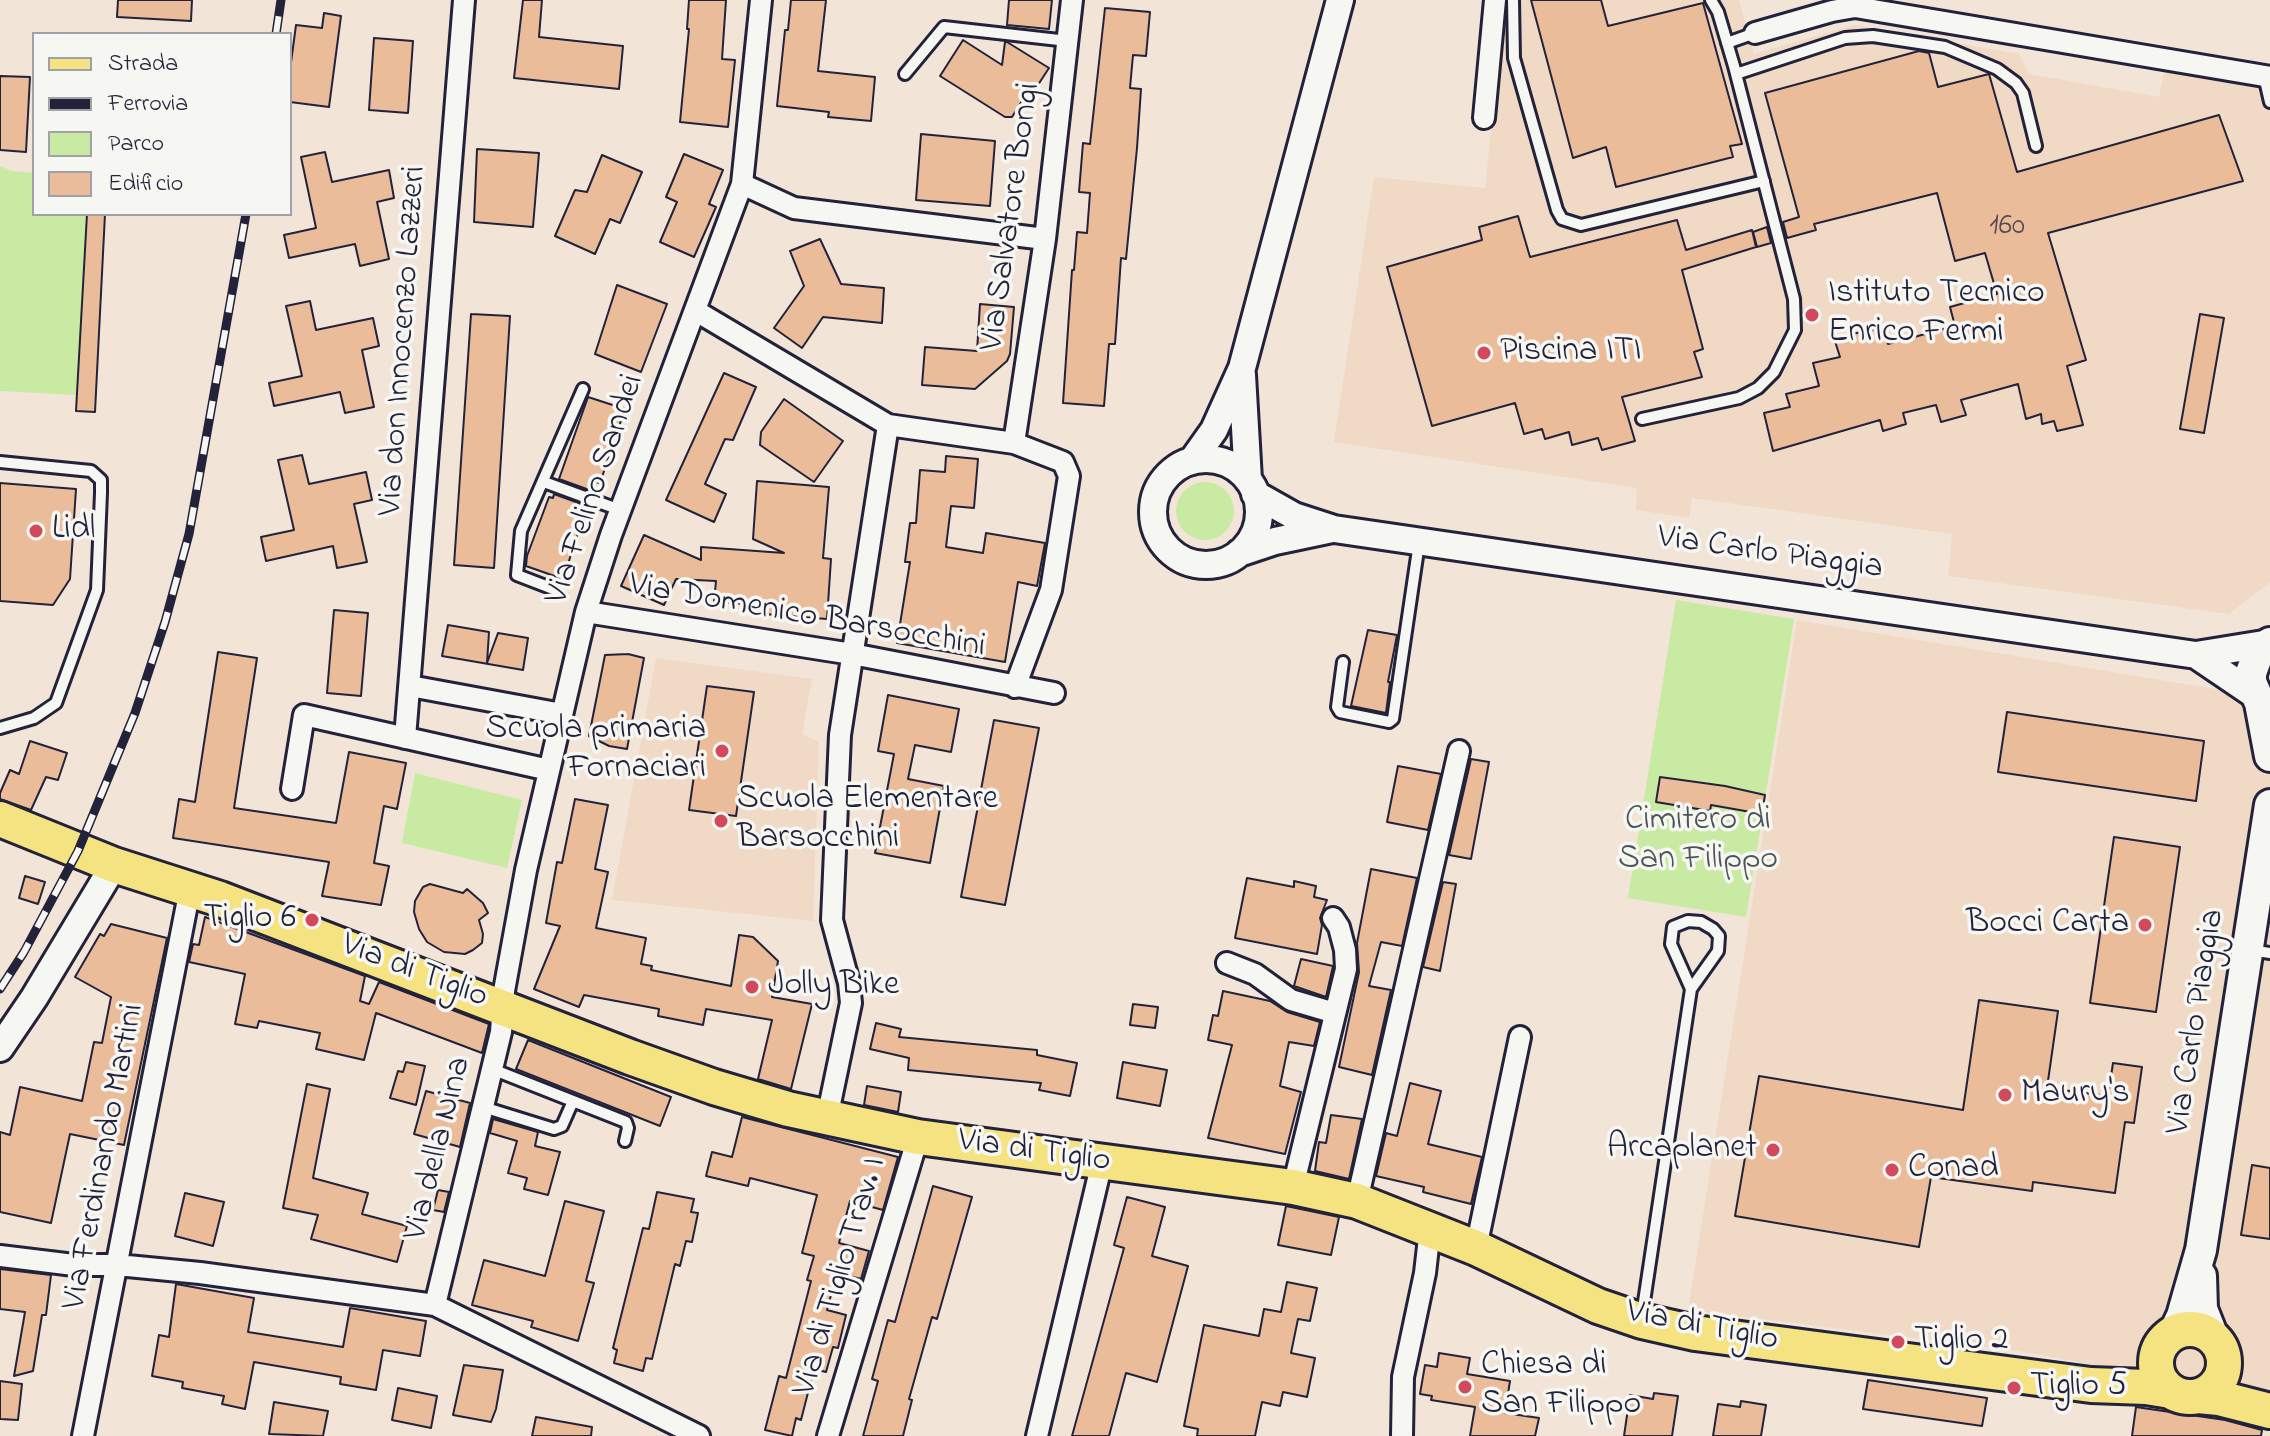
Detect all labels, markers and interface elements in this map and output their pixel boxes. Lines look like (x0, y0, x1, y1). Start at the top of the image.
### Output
legend (32, 32, 292, 216)
text: Strada (108, 47, 178, 82)
street label: Via Salvatore Bongi (974, 80, 1052, 354)
text: Ferrovia (108, 87, 188, 122)
text: Parco (108, 127, 164, 162)
street label: Via don Innocenzo Lazzeri (372, 165, 438, 517)
text: Edificio (108, 167, 183, 202)
house number: 160 (1989, 210, 2025, 246)
place label: Istituto Tecnico Enrico Fermi (1828, 275, 2045, 354)
marker: Istituto Tecnico Enrico Fermi (1803, 306, 1821, 324)
place label: Piscina ITI (1500, 333, 1641, 373)
marker: Piscina ITI (1475, 344, 1493, 362)
street label: Via Felino Sandei (539, 370, 655, 610)
place label: Lidl (52, 511, 96, 551)
street label: Via Carlo Piaggia (1655, 519, 1885, 591)
marker: Lidl (27, 522, 45, 540)
street label: Via Domenico Barsocchini (626, 567, 988, 669)
place label: Scuola primaria Fornaciari (486, 711, 706, 790)
marker: Scuola primaria Fornaciari (713, 742, 731, 760)
place label: Scuola Elementare Barsocchini (737, 781, 998, 860)
park label: Cimitero di San Filippo (1618, 802, 1778, 882)
marker: Scuola Elementare Barsocchini (712, 812, 730, 830)
place label: Tiglio 6 (203, 900, 296, 940)
place label: Bocci Carta (1966, 905, 2129, 945)
street label: Via Carlo Piaggia (2160, 907, 2236, 1137)
marker: Tiglio 6 (303, 911, 321, 929)
marker: Bocci Carta (2136, 916, 2154, 934)
street label: Via di Tiglio (335, 926, 493, 1020)
place label: Jolly Bike (768, 967, 899, 1007)
marker: Jolly Bike (743, 978, 761, 996)
street label: Via Ferdinando Martini (56, 1001, 156, 1313)
street label: Via della Nina (398, 1053, 482, 1245)
place label: Maury's (2021, 1075, 2130, 1115)
marker: Maury's (1996, 1086, 2014, 1104)
street label: Via di Tiglio (955, 1122, 1113, 1184)
place label: Arcaplanet (1607, 1130, 1757, 1170)
marker: Arcaplanet (1764, 1141, 1782, 1159)
place label: Conad (1908, 1150, 1999, 1190)
street label: Via di Tiglio Trav. I (786, 1153, 898, 1401)
marker: Conad (1883, 1161, 1901, 1179)
street label: Via di Tiglio (1623, 1293, 1781, 1363)
place label: Tiglio 2 (1914, 1322, 2008, 1362)
marker: Tiglio 2 (1889, 1333, 1907, 1351)
place label: Chiesa di San Filippo (1481, 1347, 1641, 1426)
place label: Tiglio 5 (2030, 1368, 2127, 1408)
marker: Chiesa di San Filippo (1456, 1378, 1474, 1396)
marker: Tiglio 5 (2005, 1379, 2023, 1397)

